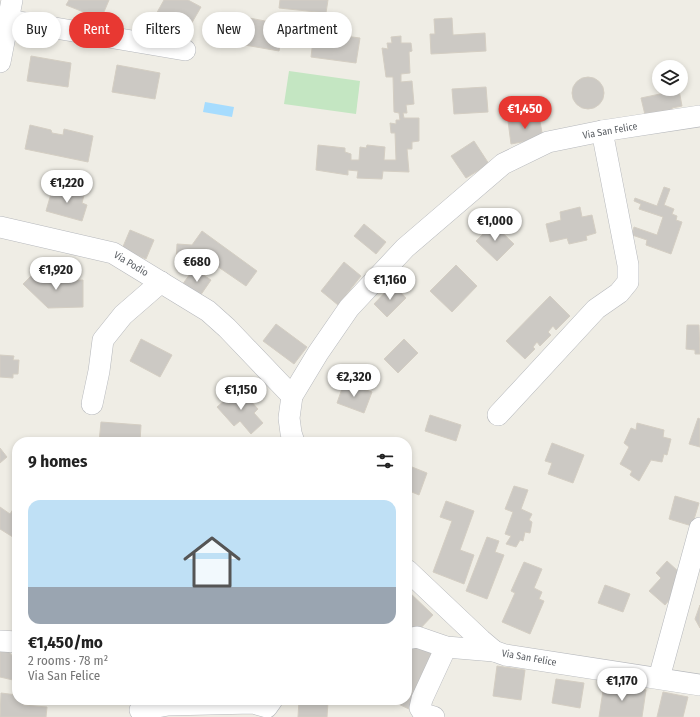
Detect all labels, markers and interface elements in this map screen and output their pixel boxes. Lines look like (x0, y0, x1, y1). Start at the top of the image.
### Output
chip: Buy (12, 12, 61, 48)
chip: Rent (69, 12, 124, 48)
chip: Filters (132, 12, 194, 48)
chip: New (202, 12, 255, 48)
chip: Apartment (263, 12, 352, 48)
map controls (652, 60, 688, 96)
button: layers (652, 60, 688, 96)
pin: €1,450 (492, 96, 558, 130)
text: €1,450 (508, 101, 542, 116)
street label: Via San Felice (582, 120, 638, 142)
pin: €1,220 (34, 170, 100, 204)
text: €1,220 (50, 175, 84, 190)
pin: €1,000 (462, 208, 528, 242)
text: €1,000 (477, 213, 513, 228)
street label: Via Podio (112, 249, 150, 279)
pin: €680 (173, 249, 221, 283)
text: €680 (183, 254, 211, 269)
pin: €1,920 (23, 257, 89, 291)
text: €1,920 (39, 262, 73, 277)
pin: €1,160 (357, 267, 423, 301)
text: €1,160 (373, 272, 407, 287)
pin: €2,320 (321, 364, 387, 398)
text: €2,320 (336, 369, 372, 384)
pin: €1,150 (208, 377, 274, 411)
text: €1,150 (225, 382, 257, 397)
icon: filters (374, 450, 396, 472)
text: 9 homes (28, 451, 87, 472)
icon: home (176, 526, 248, 598)
text: €1,450/mo (28, 632, 103, 653)
street label: Via San Felice (501, 647, 557, 669)
text: 2 rooms · 78 m² (28, 653, 108, 668)
text: Via San Felice (28, 668, 100, 683)
pin: €1,170 (589, 668, 655, 702)
text: €1,170 (606, 673, 638, 688)

